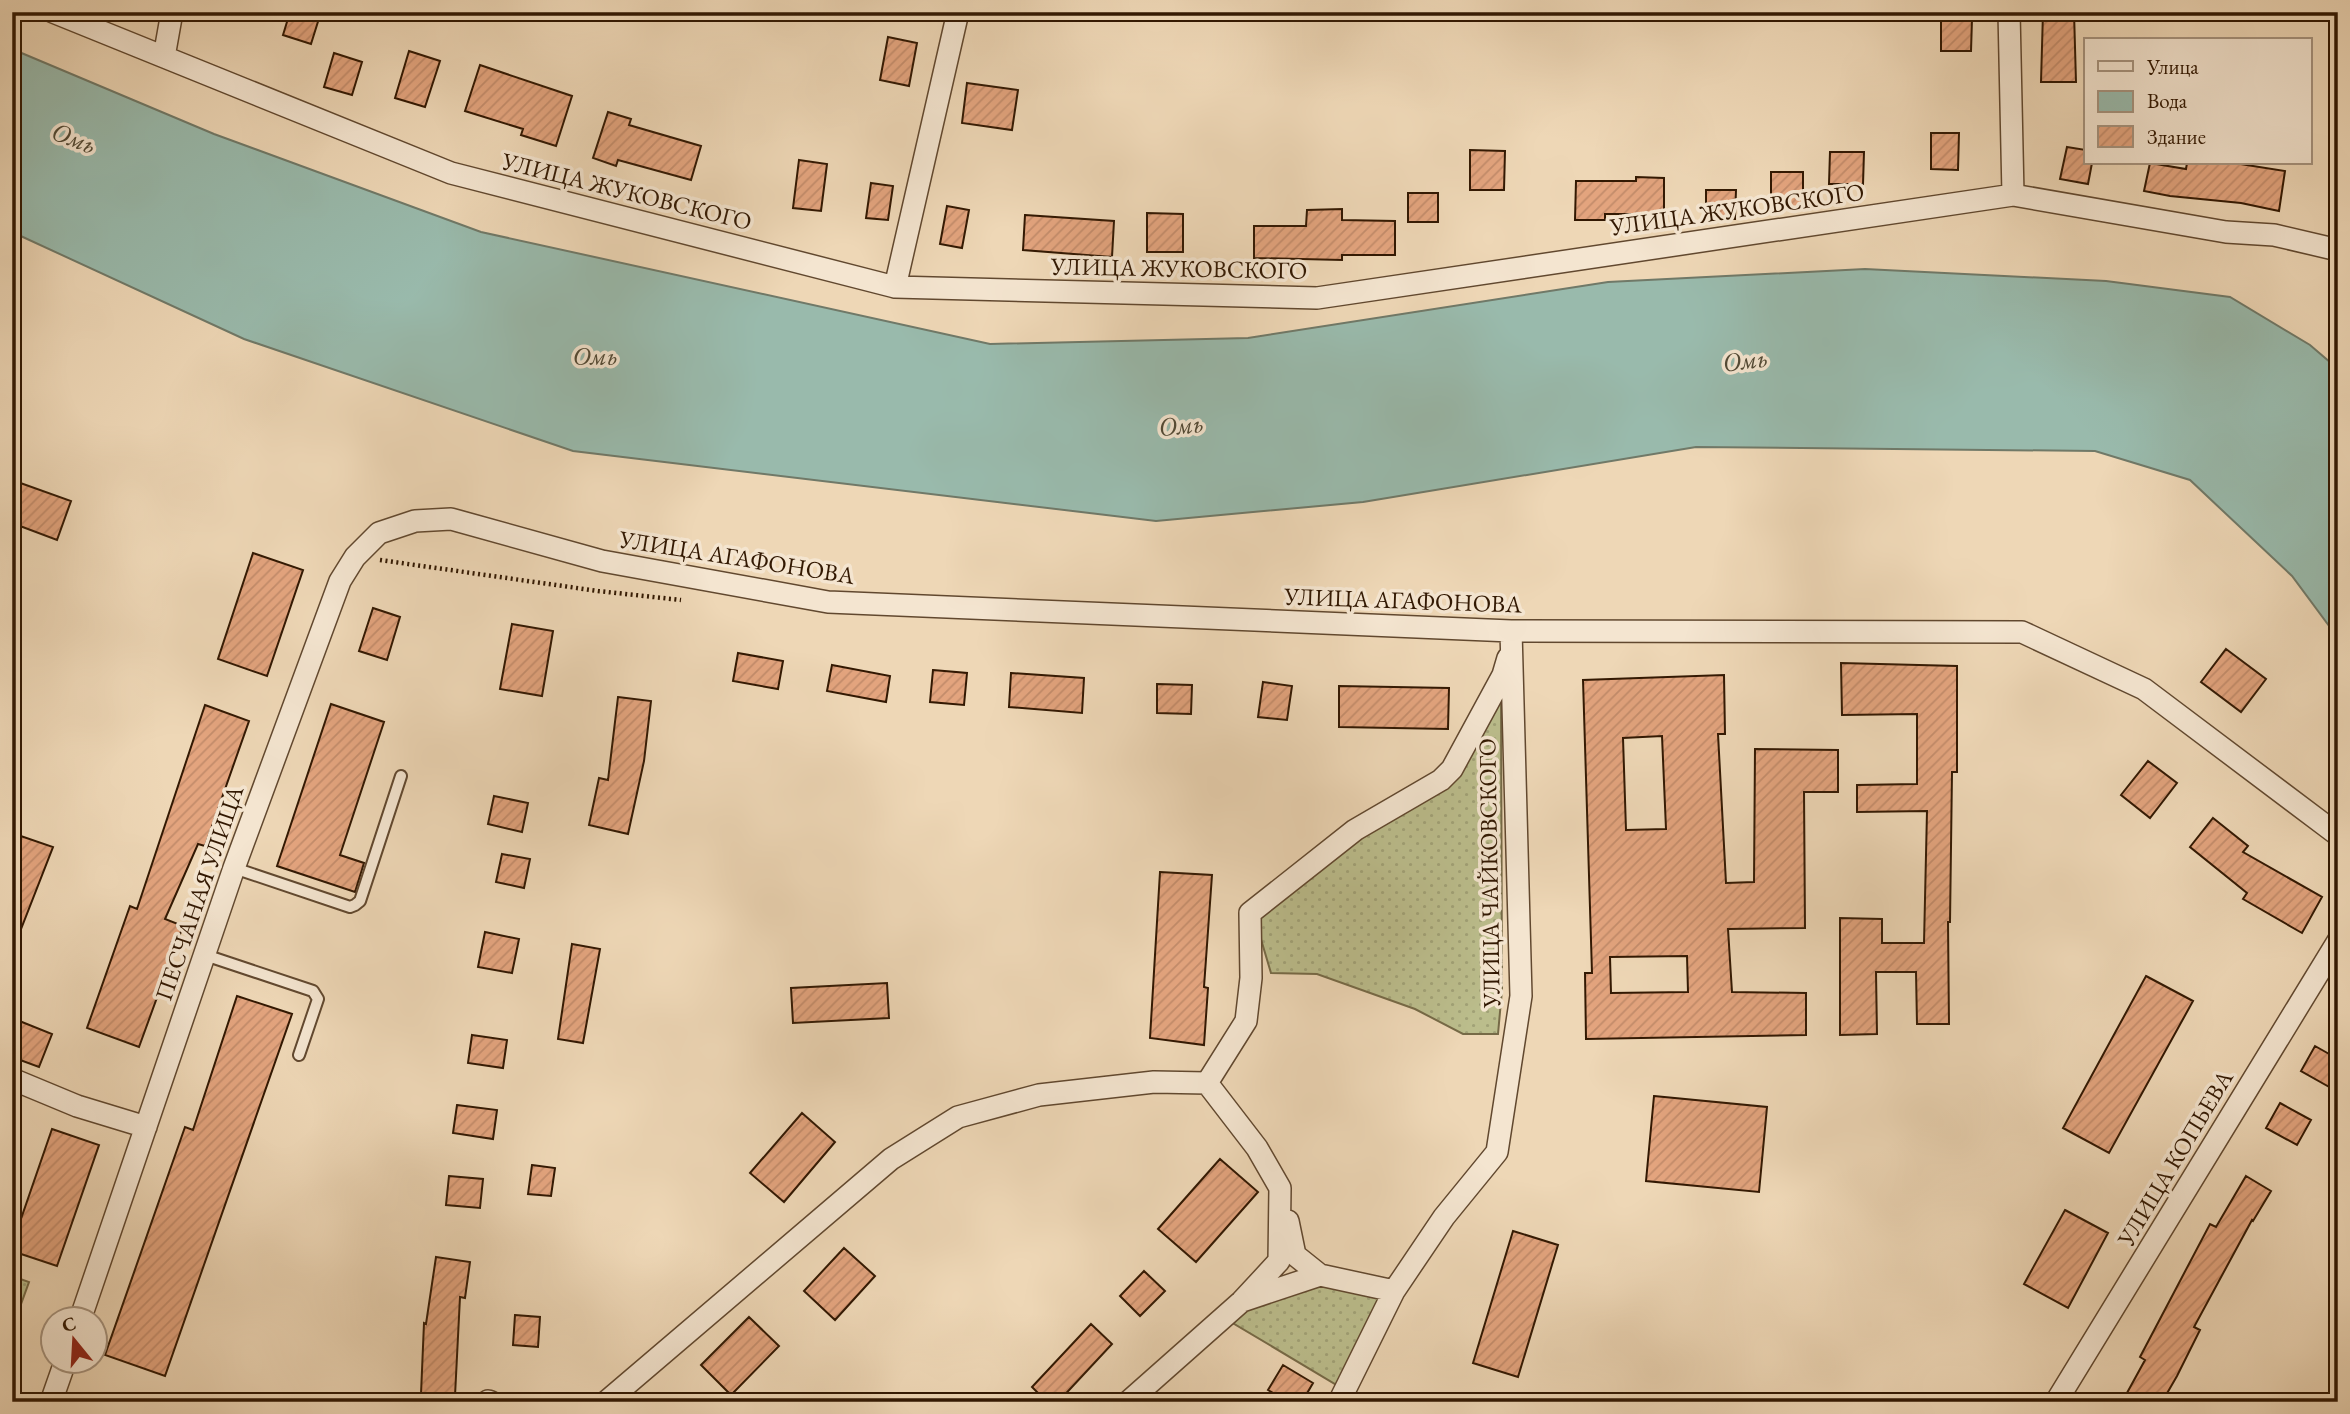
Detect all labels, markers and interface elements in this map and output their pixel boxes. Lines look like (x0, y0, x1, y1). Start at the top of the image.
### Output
legend (2084, 38, 2312, 164)
text: Улица (2146, 53, 2199, 80)
text: Вода (2147, 87, 2188, 114)
water label: Омь (47, 114, 101, 162)
text: Здание (2147, 123, 2206, 150)
street label: УЛИЦА ЖУКОВСКОГО (498, 145, 755, 237)
street label: УЛИЦА ЖУКОВСКОГО (1607, 176, 1866, 242)
street label: УЛИЦА ЖУКОВСКОГО (1050, 250, 1307, 286)
water label: Омь (573, 339, 617, 373)
water label: Омь (1721, 340, 1769, 380)
water label: Омь (1157, 406, 1205, 444)
street label: УЛИЦА АГАФОНОВА (616, 523, 857, 591)
street label: УЛИЦА АГАФОНОВА (1283, 580, 1523, 620)
street label: УЛИЦА ЧАЙКОВСКОГО (1471, 738, 1507, 1009)
street label: ПЕСЧАНАЯ УЛИЦА (148, 781, 250, 1005)
street label: УЛИЦА КОПЬЕВА (2110, 1064, 2240, 1253)
north arrow (38, 1306, 108, 1376)
text: С (59, 1310, 79, 1338)

